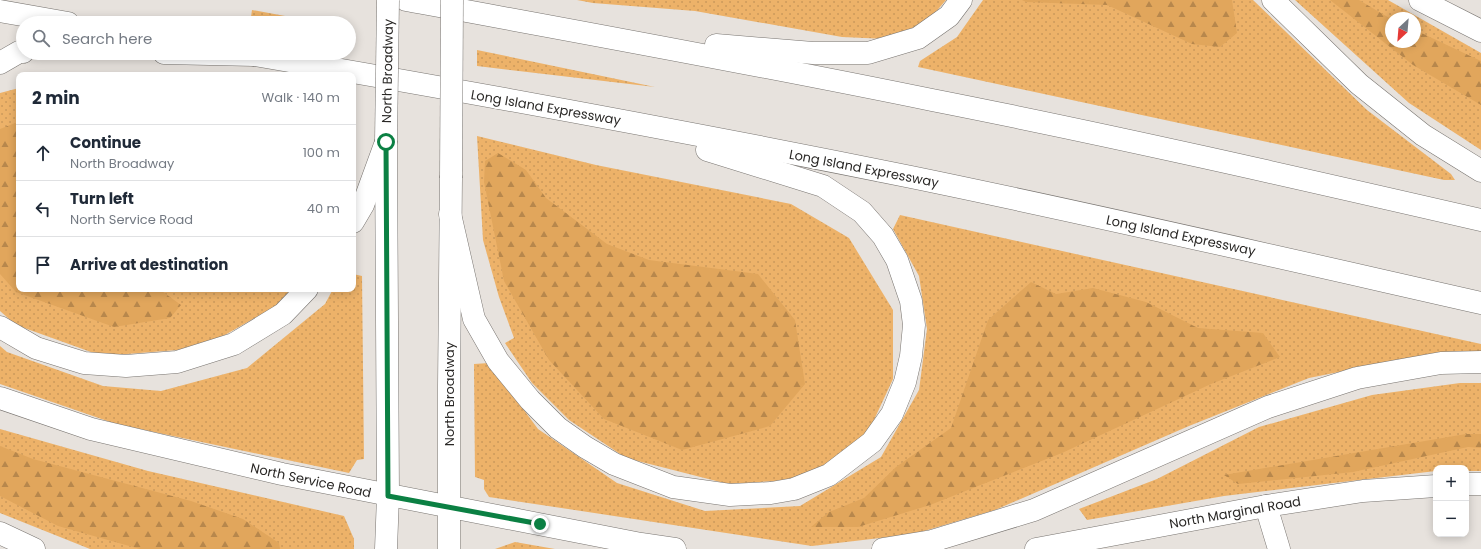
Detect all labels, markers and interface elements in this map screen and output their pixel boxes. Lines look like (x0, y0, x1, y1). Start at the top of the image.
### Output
north arrow (1385, 12, 1421, 48)
search box (16, 16, 356, 60)
street label: North Broadway (377, 18, 398, 123)
icon: search (30, 27, 52, 49)
text: Search here (62, 28, 152, 49)
street label: Long Island Expressway (469, 85, 623, 130)
text: 2 min (32, 86, 80, 110)
text: Walk · 140 m (262, 88, 340, 107)
text: Continue (70, 132, 141, 153)
route start (377, 133, 395, 151)
icon: ahead (32, 142, 54, 164)
text: 100 m (303, 143, 340, 162)
street label: Long Island Expressway (787, 145, 941, 192)
text: North Broadway (70, 154, 174, 173)
text: Turn left (70, 188, 134, 209)
icon: left (32, 198, 54, 220)
text: 40 m (307, 199, 340, 218)
text: North Service Road (70, 210, 193, 229)
street label: Long Island Expressway (1105, 210, 1258, 261)
icon: arrive (32, 254, 54, 276)
text: Arrive at destination (70, 254, 228, 275)
street label: North Broadway (440, 341, 459, 446)
street label: North Service Road (249, 458, 373, 503)
map controls (1433, 465, 1469, 537)
button: + (1433, 465, 1469, 501)
street label: North Marginal Road (1168, 492, 1302, 533)
button: − (1433, 501, 1469, 537)
route end (531, 515, 549, 533)

